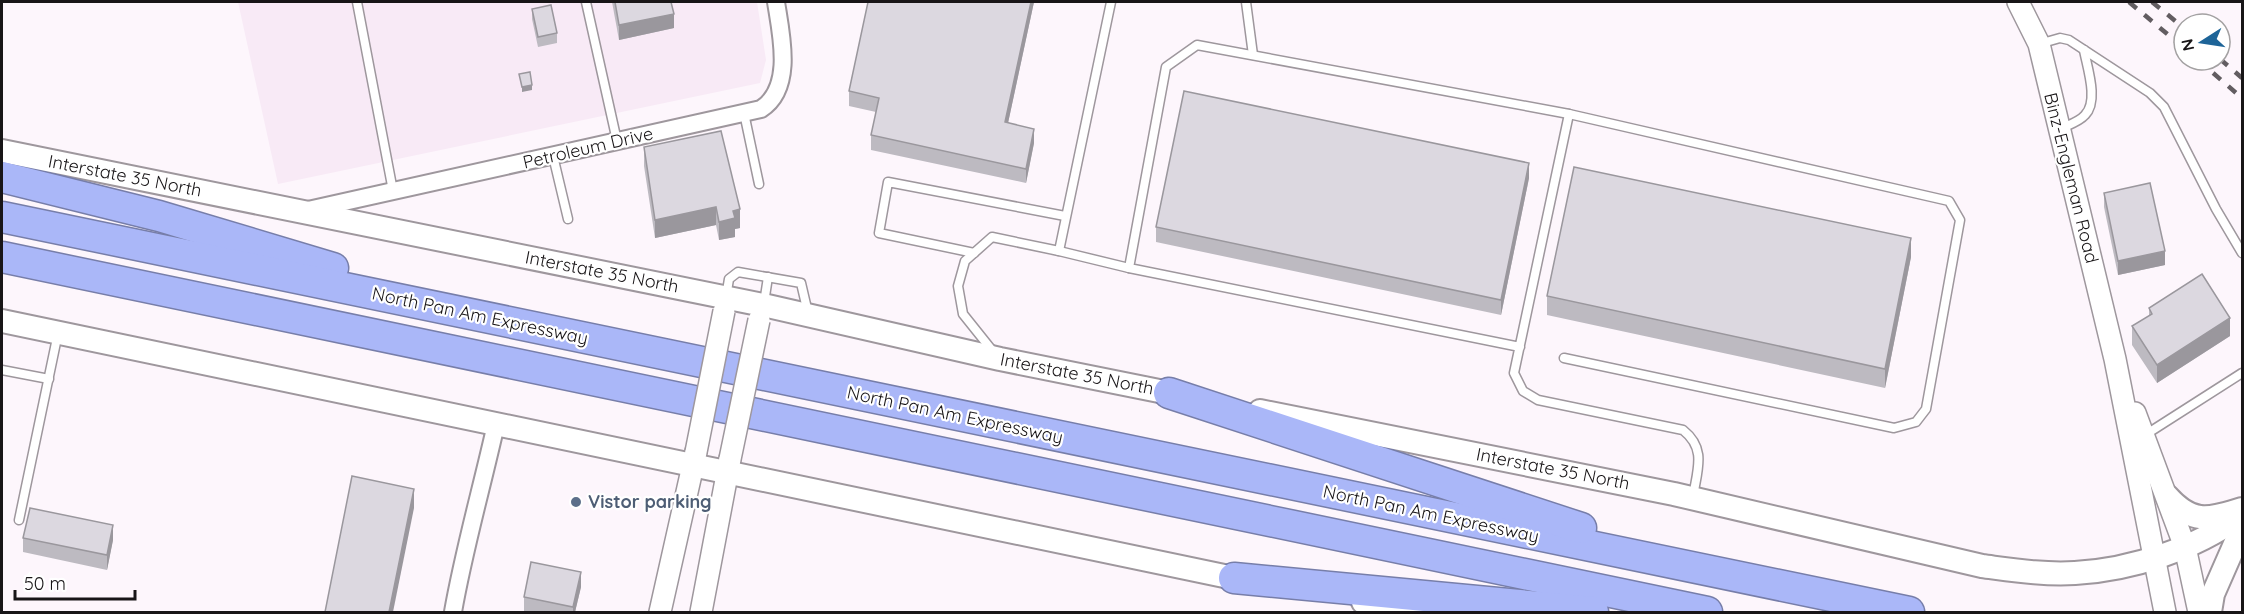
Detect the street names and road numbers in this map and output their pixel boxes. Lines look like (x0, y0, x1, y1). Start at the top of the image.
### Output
street label: Binz-Engleman Road (2039, 90, 2104, 266)
street label: Petroleum Drive (520, 121, 655, 174)
street label: Interstate 35 North (46, 149, 204, 202)
street label: Interstate 35 North (523, 245, 681, 298)
street label: North Pan Am Expressway (370, 281, 590, 350)
street label: Interstate 35 North (998, 347, 1156, 400)
street label: North Pan Am Expressway (845, 380, 1065, 449)
street label: Interstate 35 North (1474, 442, 1632, 495)
street label: North Pan Am Expressway (1321, 479, 1541, 548)

